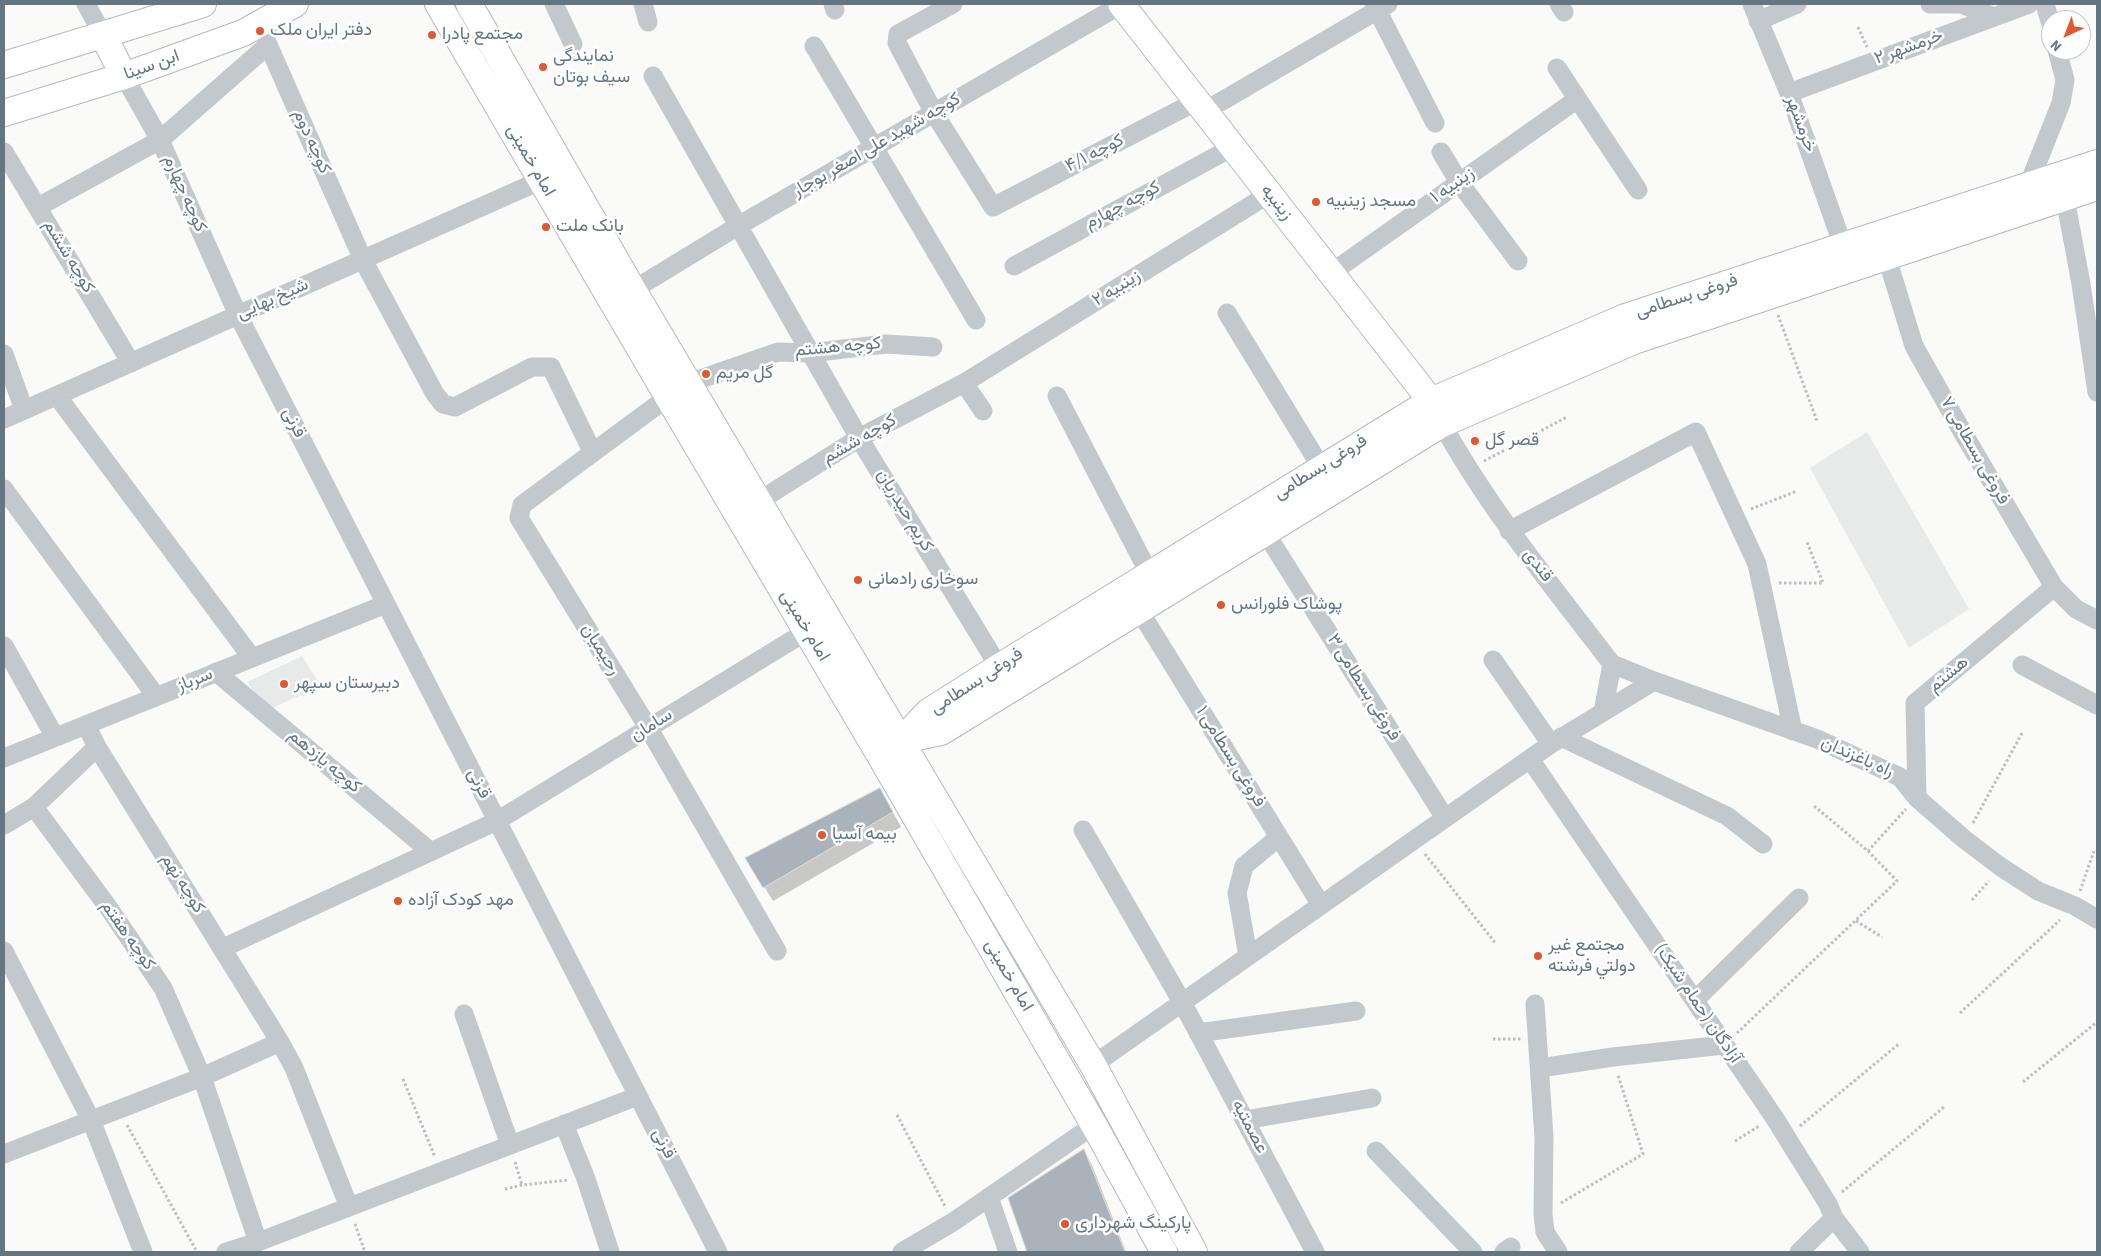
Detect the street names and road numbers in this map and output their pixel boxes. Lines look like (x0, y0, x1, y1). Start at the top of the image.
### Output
street label: خرمشهر ۲ (1872, 26, 1946, 70)
street label: ابن سینا (121, 46, 183, 86)
street label: کوچه شهید علی اصغر بوجار (789, 89, 965, 203)
street label: خرمشهر (1780, 93, 1820, 155)
street label: کوچه دوم (287, 106, 335, 178)
street label: امام خمینی (501, 121, 559, 201)
street label: کوچه ۴/۱ (1062, 130, 1128, 178)
street label: کوچه چهارم (157, 152, 211, 236)
street label: زینبیه ۱ (1427, 163, 1479, 209)
street label: کوچه چهارم (1082, 177, 1164, 235)
street label: زینبیه (1255, 181, 1297, 225)
street label: کوچه ششم (38, 216, 98, 298)
street label: زینبیه ۲ (1089, 266, 1145, 312)
street label: فروغی بسطامی (1633, 270, 1741, 324)
street label: شیخ بهایی (234, 275, 312, 325)
street label: کوچه هشتم (794, 333, 882, 363)
street label: فروغی بسطامی ۷ (1934, 393, 2014, 509)
street label: قرنی (276, 404, 310, 442)
street label: کوچه ششم (819, 410, 901, 470)
street label: فروغی بسطامی (1270, 431, 1372, 505)
street label: کریم حیدریان (871, 466, 937, 556)
street label: قندی (1517, 545, 1557, 587)
street label: امام خمینی (774, 586, 834, 666)
street label: رحیمیان (576, 620, 624, 680)
street label: فروغی بسطامی ۳ (1322, 631, 1404, 745)
street label: فروغی بسطامی (926, 644, 1028, 720)
street label: هشتم (1925, 652, 1973, 698)
street label: سرباز (174, 664, 216, 698)
street label: فروغی بسطامی ۱ (1190, 702, 1270, 812)
street label: سامان (627, 705, 677, 747)
street label: کوچه یازدهم (283, 725, 365, 799)
street label: راه باغزندان (1817, 732, 1897, 784)
street label: قرنی (461, 765, 495, 803)
street label: کوچه نهم (155, 850, 209, 918)
street label: کوچه هفتم (95, 897, 159, 975)
street label: امام خمینی (979, 936, 1037, 1016)
street label: آزادگان (حمام شیک) (1649, 940, 1745, 1068)
street label: عصمتیه (1226, 1097, 1272, 1157)
street label: قرنی (646, 1125, 680, 1163)

